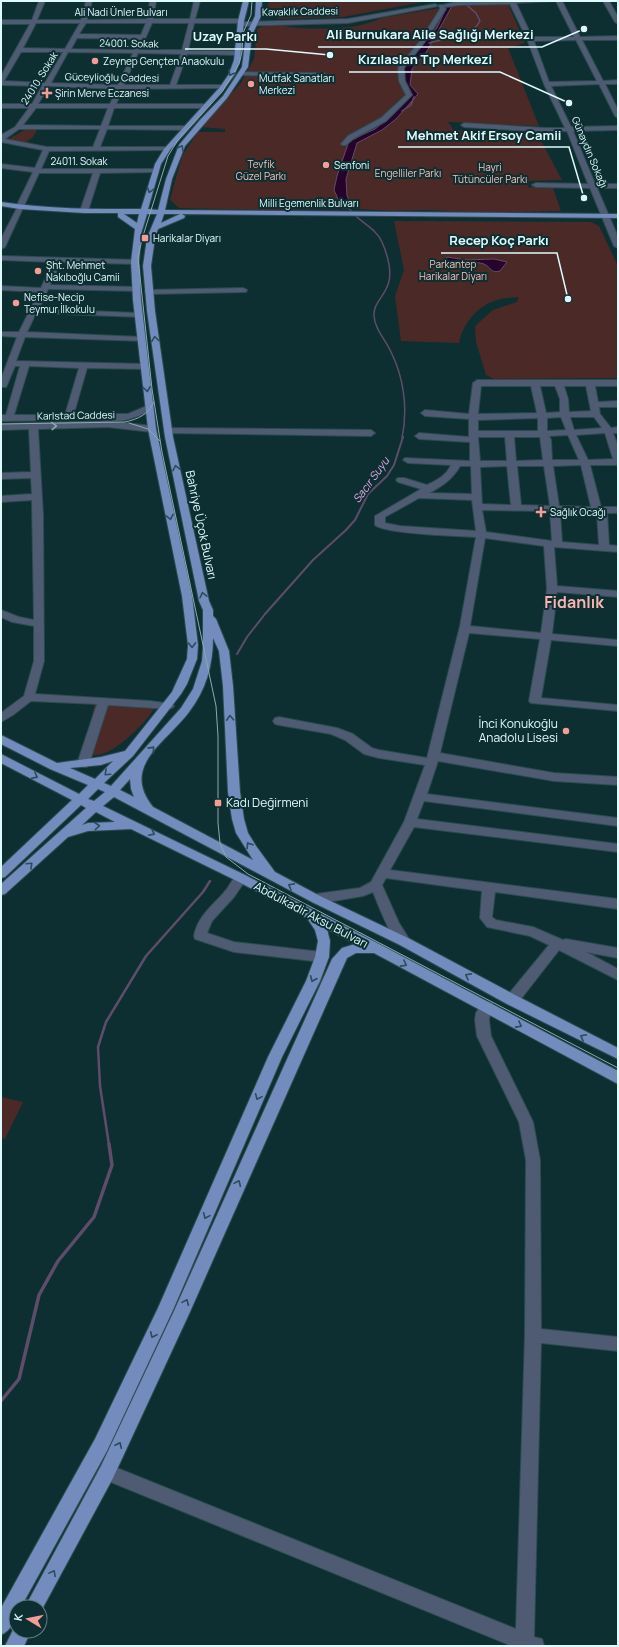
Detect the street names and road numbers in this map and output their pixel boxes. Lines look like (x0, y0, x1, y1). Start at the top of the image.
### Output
street label: Kavaklık Caddesi (262, 3, 338, 19)
street label: Ali Nadi Ünler Bulvarı (74, 5, 168, 19)
street label: 24001. Sokak (99, 35, 160, 51)
street label: 24010. Sokak (17, 48, 61, 107)
street label: Güceylioğlu Caddesi (65, 69, 159, 85)
street label: Günaydın Sokağı (569, 114, 611, 190)
street label: 24011. Sokak (51, 154, 109, 168)
street label: Milli Egemenlik Bulvarı (259, 196, 359, 210)
street label: Karlstad Caddesi (37, 407, 115, 423)
street label: Bahriye Üçok Bulvarı (182, 469, 221, 581)
street label: Abdulkadir Aksu Bulvarı (251, 877, 371, 952)

